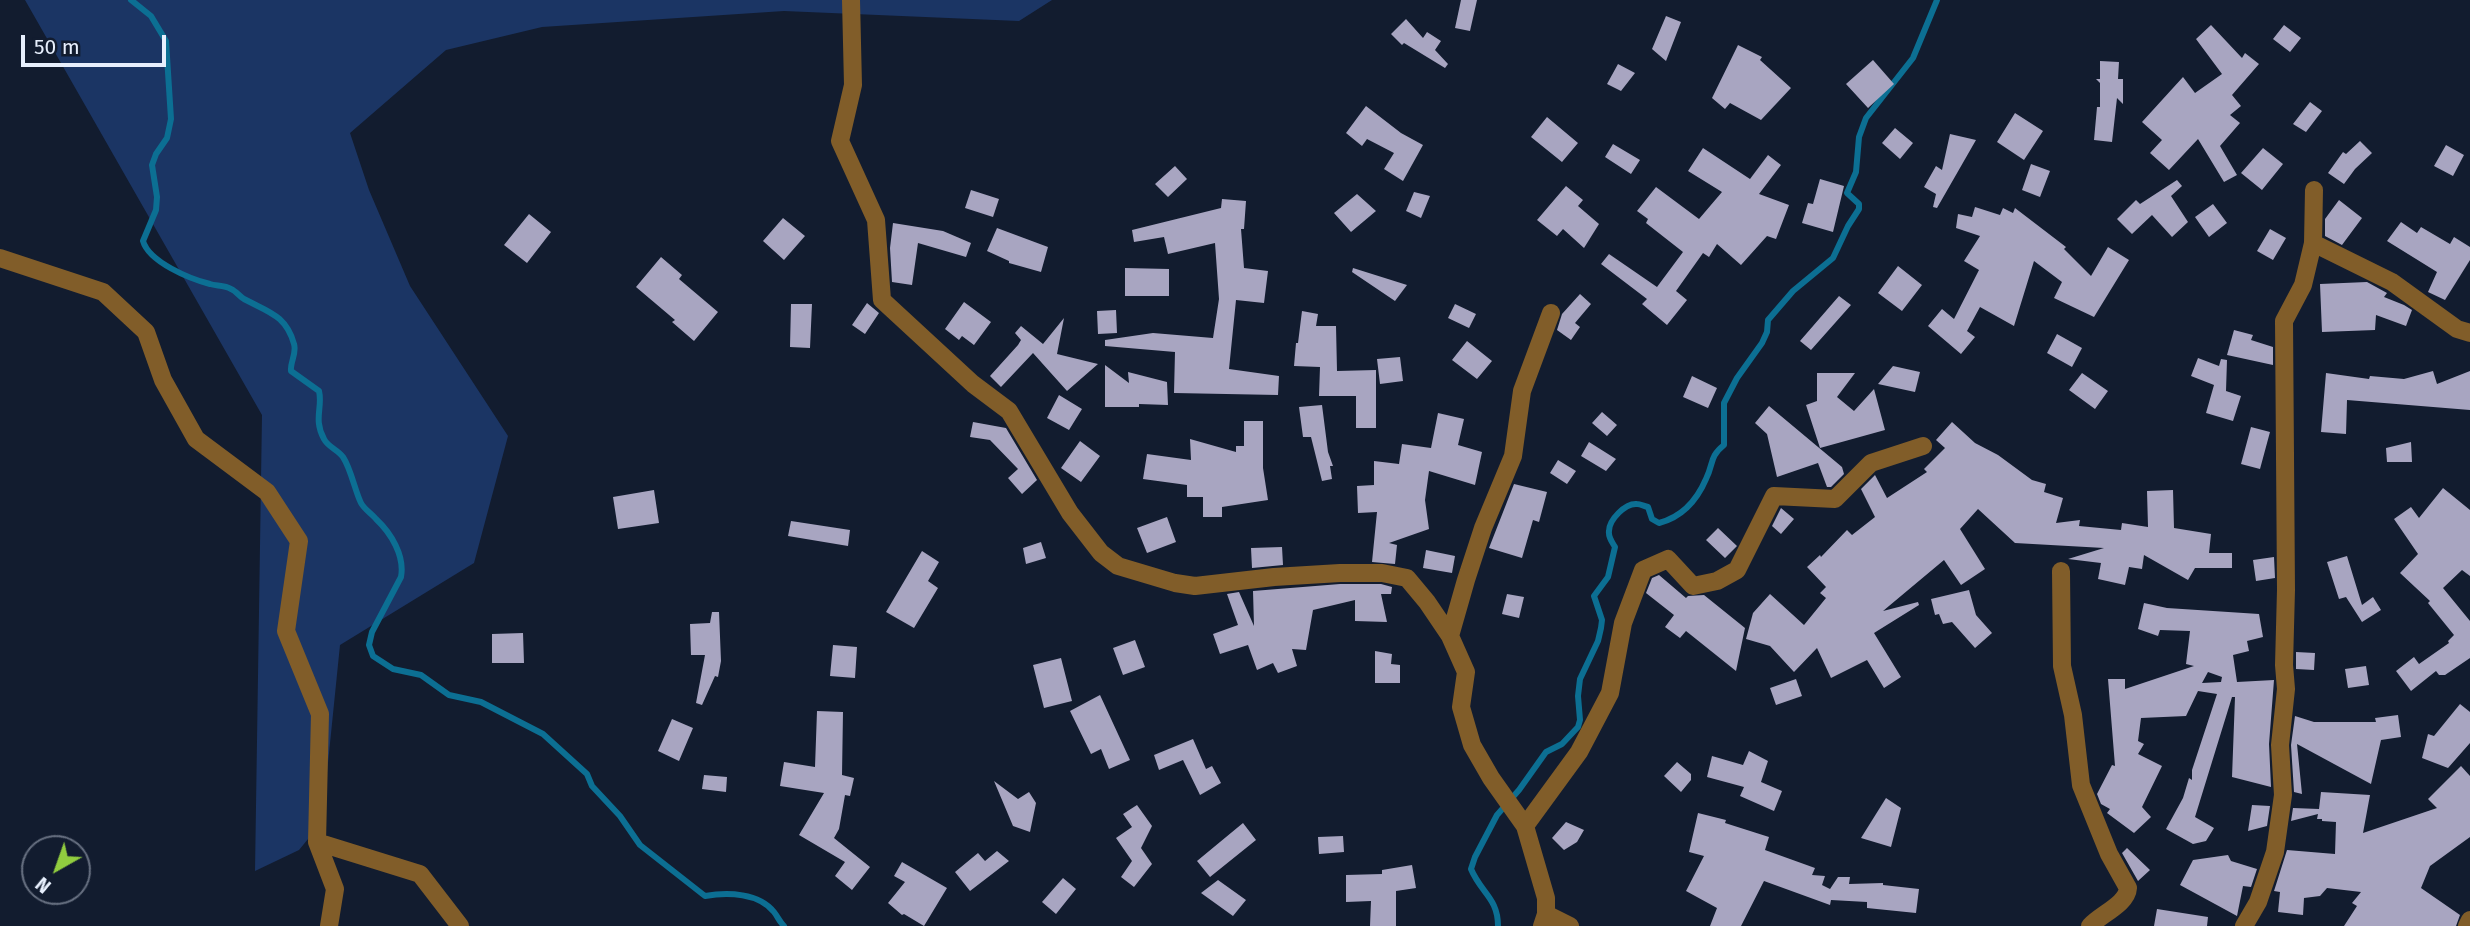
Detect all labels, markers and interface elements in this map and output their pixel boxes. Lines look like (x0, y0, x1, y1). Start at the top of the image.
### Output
scale bar (24, 21, 170, 65)
text: 50 m (34, 34, 80, 60)
north arrow (21, 835, 91, 905)
text: N (31, 872, 56, 898)

